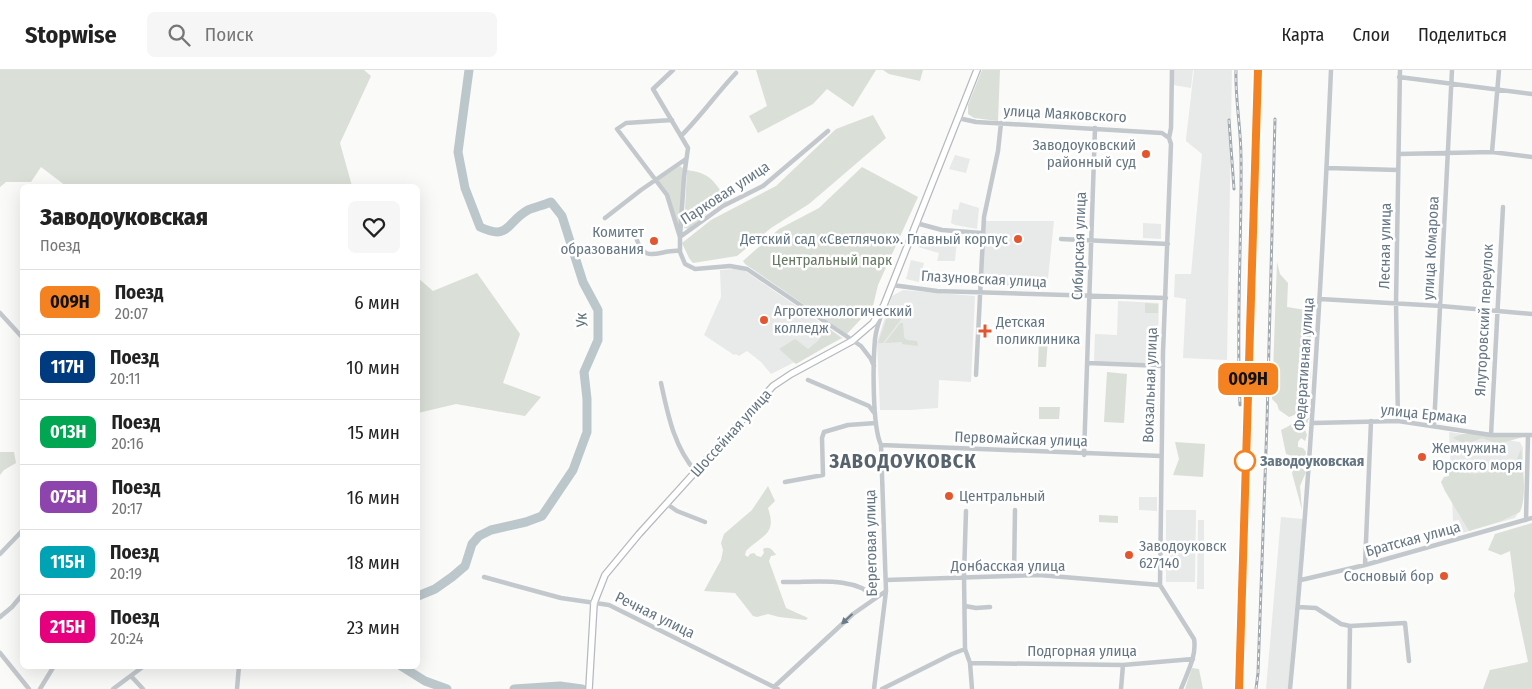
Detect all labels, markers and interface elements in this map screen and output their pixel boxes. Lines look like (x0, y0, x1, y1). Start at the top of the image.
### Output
search box (147, 12, 497, 57)
text: Stopwise (25, 21, 117, 49)
icon: search (165, 21, 193, 49)
text: Поиск (205, 23, 253, 46)
text: Карта (1281, 24, 1324, 46)
text: Слои (1352, 24, 1390, 46)
text: Поделиться (1418, 24, 1507, 46)
street label: улица Маяковского (1003, 102, 1127, 126)
place label: Заводоуковский районный суд (1032, 136, 1136, 171)
marker: Заводоуковский районный суд (1140, 148, 1152, 160)
street label: Парковая улица (677, 158, 773, 228)
street label: Сибирская улица (1068, 192, 1090, 300)
street label: улица Комарова (1419, 196, 1443, 300)
button: heart (348, 201, 400, 253)
text: Заводоуковская (40, 203, 208, 231)
street label: Лесная улица (1375, 203, 1395, 289)
place label: Комитет образования (560, 223, 645, 258)
place label: Детский сад «Светлячок». Главный корпус (739, 230, 1009, 248)
marker: Детский сад «Светлячок». Главный корпус (1012, 233, 1024, 245)
marker: Комитет образования (648, 235, 660, 247)
text: Поезд (40, 236, 81, 255)
street label: Ялуторовский переулок (1471, 243, 1497, 397)
park label: Центральный парк (772, 251, 892, 269)
street label: Глазуновская улица (921, 267, 1047, 291)
text: Поезд (115, 281, 163, 304)
text: 009Н (50, 291, 90, 313)
text: 6 мин (354, 291, 400, 314)
street label: Федеративная улица (1290, 297, 1318, 431)
place label: Агротехнологический колледж (774, 302, 912, 337)
text: 20:07 (115, 304, 148, 323)
water label: Ук (571, 311, 592, 329)
place label: Детская поликлиника (995, 313, 1080, 348)
marker: Агротехнологический колледж (758, 314, 770, 326)
marker: Детская поликлиника (978, 324, 992, 338)
street label: Вокзальная улица (1139, 327, 1161, 443)
text: Поезд (110, 346, 159, 369)
text: 117Н (51, 356, 84, 378)
text: 10 мин (346, 356, 400, 379)
line badge: 009Н (1213, 363, 1283, 395)
text: 009Н (1228, 368, 1268, 390)
text: 20:11 (110, 369, 140, 388)
street label: Шоссейная улица (687, 385, 775, 481)
street label: улица Ермака (1380, 401, 1468, 427)
text: Поезд (111, 411, 160, 434)
text: 013Н (50, 421, 86, 443)
text: 15 мин (348, 421, 400, 444)
street label: Первомайская улица (954, 428, 1088, 450)
text: 20:16 (111, 434, 144, 453)
place label: Жемчужина Юрского моря (1432, 439, 1523, 474)
district label: ЗАВОДОУКОВСК (828, 449, 977, 473)
marker: Заводоуковская (1234, 450, 1256, 472)
marker: Жемчужина Юрского моря (1416, 451, 1428, 463)
place label: Заводоуковская (1259, 452, 1364, 470)
text: Поезд (112, 476, 160, 499)
text: 075Н (50, 486, 87, 508)
text: 16 мин (347, 486, 400, 509)
place label: Центральный (959, 487, 1045, 505)
street label: Береговая улица (861, 489, 881, 597)
marker: Центральный (943, 490, 955, 502)
text: 20:17 (112, 499, 143, 518)
street label: Братская улица (1364, 518, 1462, 560)
place label: Заводоуковск 627140 (1139, 537, 1226, 572)
text: Поезд (110, 541, 159, 564)
marker: Заводоуковск 627140 (1123, 549, 1135, 561)
text: 115Н (50, 551, 85, 573)
text: 18 мин (347, 551, 400, 574)
street label: Донбасская улица (950, 557, 1065, 575)
text: 20:19 (110, 564, 142, 583)
place label: Сосновый бор (1344, 567, 1434, 585)
marker: Сосновый бор (1438, 570, 1450, 582)
street label: Речная улица (612, 588, 698, 642)
text: Поезд (110, 606, 159, 629)
one-way arrow (841, 613, 853, 625)
text: 215Н (50, 616, 85, 638)
text: 23 мин (347, 616, 400, 639)
text: 20:24 (110, 629, 144, 648)
street label: Подгорная улица (1027, 642, 1137, 660)

